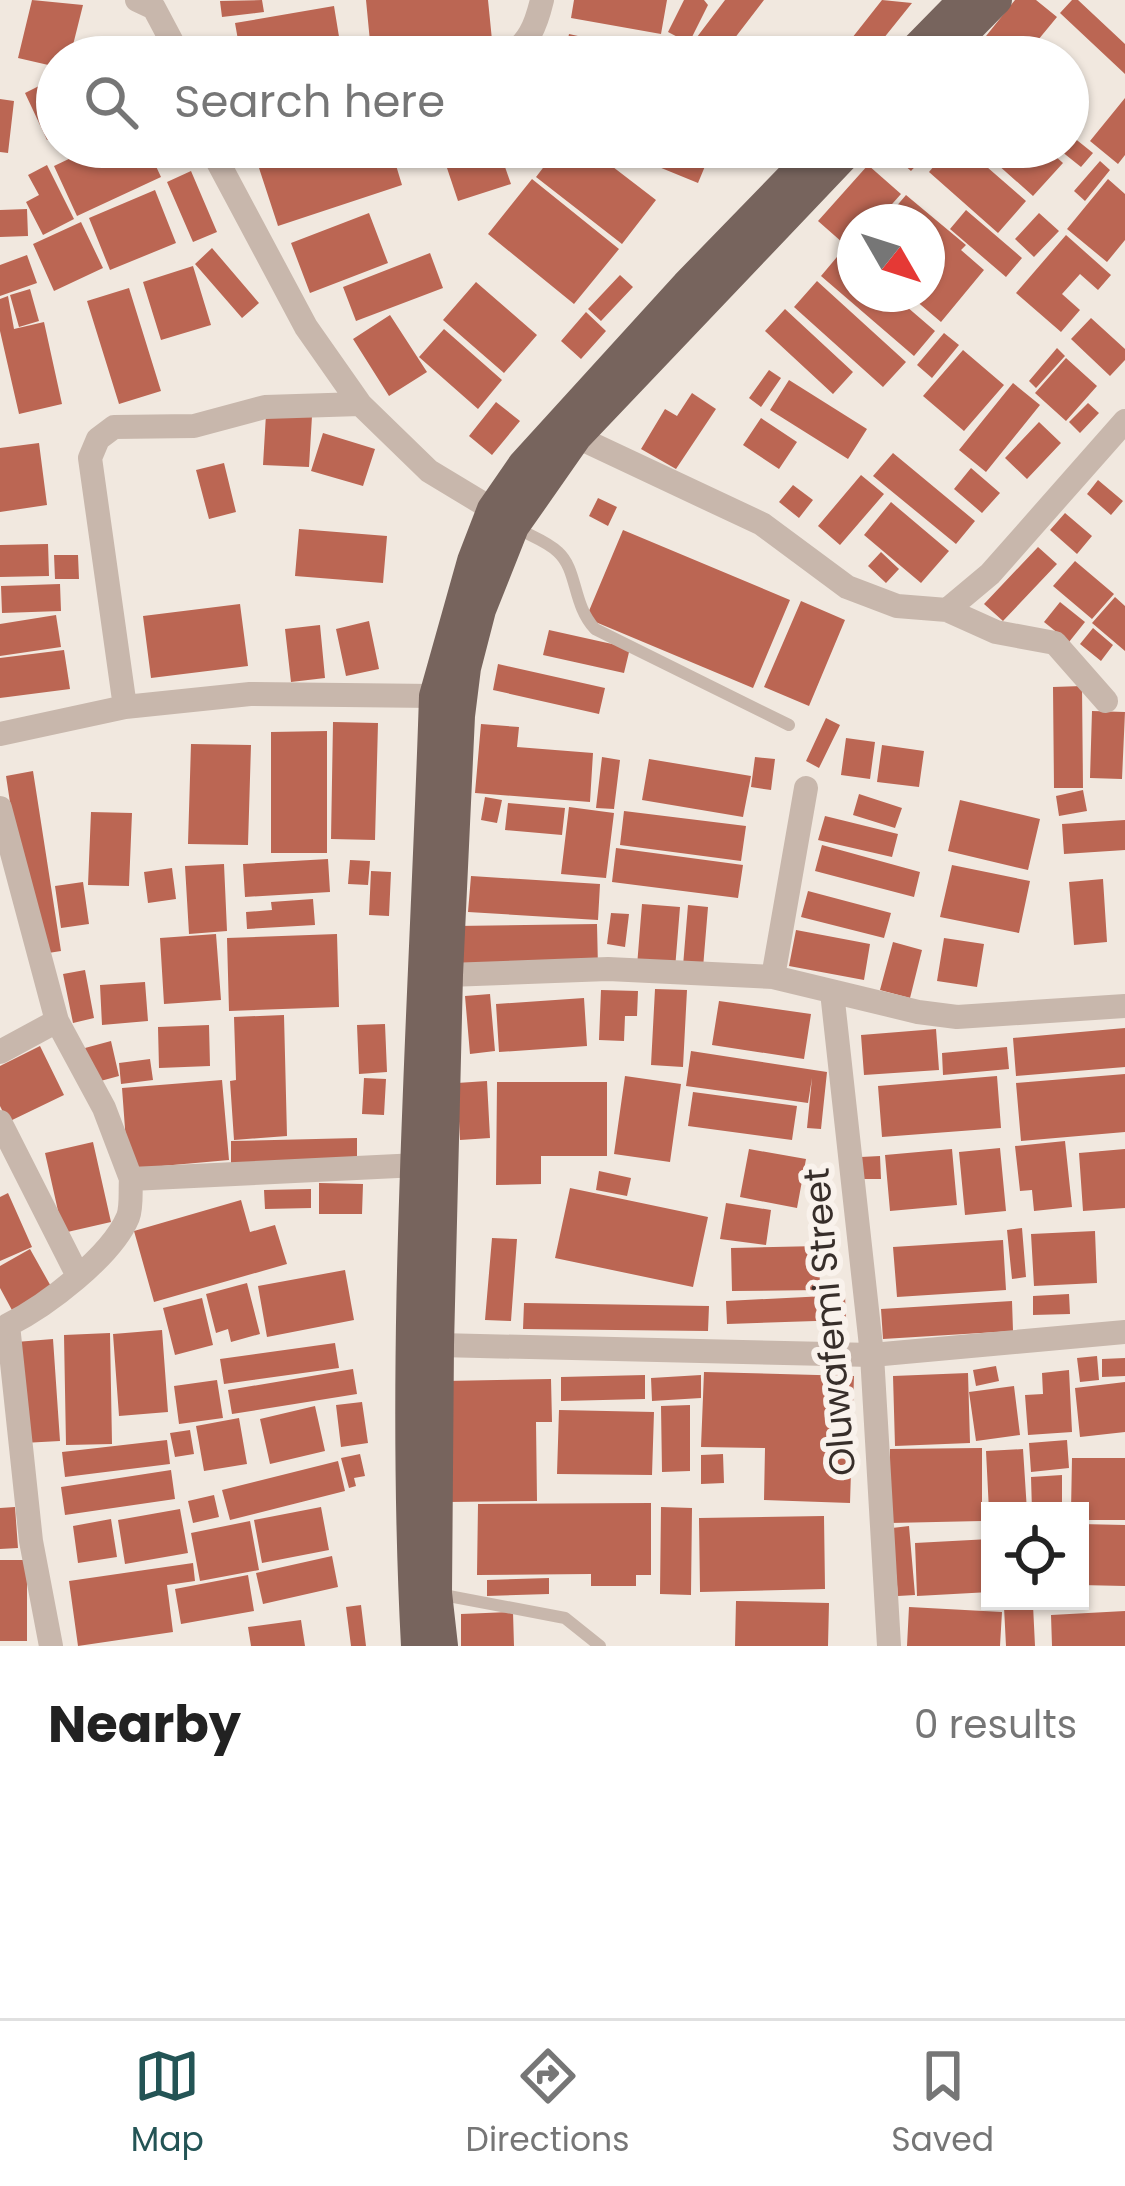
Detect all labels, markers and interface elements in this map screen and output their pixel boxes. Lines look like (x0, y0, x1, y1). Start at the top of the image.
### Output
search box (36, 36, 1089, 168)
icon: search (78, 69, 144, 135)
text: Search here (174, 70, 445, 133)
north arrow (837, 204, 945, 312)
street label: Oluwafemi Street (791, 1166, 868, 1478)
map controls (981, 1502, 1089, 1610)
button: locate (981, 1502, 1089, 1610)
text: Nearby (48, 1688, 241, 1760)
text: 0 results (914, 1697, 1077, 1752)
tab: Map (131, 2043, 204, 2165)
tab: Directions (466, 2043, 629, 2165)
tab: Saved (891, 2043, 994, 2165)

